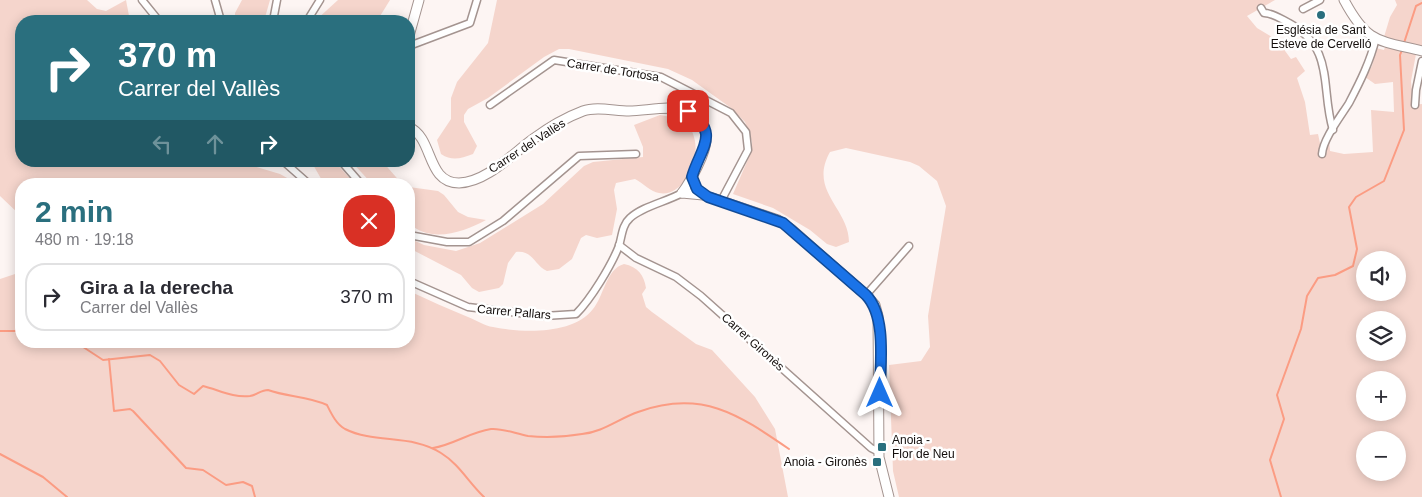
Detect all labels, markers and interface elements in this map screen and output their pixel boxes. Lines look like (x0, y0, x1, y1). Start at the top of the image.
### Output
marker: Església de Sant Esteve de Cervelló (1315, 9, 1327, 21)
place label: Església de Sant Esteve de Cervelló (1271, 23, 1372, 51)
icon: right (35, 35, 100, 100)
text: 370 m (118, 35, 217, 74)
street label: Carrer de Tortosa (566, 56, 660, 84)
text: Carrer del Vallès (118, 76, 280, 101)
pin (667, 90, 709, 132)
icon: arrive (674, 97, 702, 125)
street label: Carrer del Vallès (486, 116, 568, 176)
icon: left (148, 130, 176, 158)
icon: ahead (201, 130, 229, 158)
icon: right (254, 130, 282, 158)
text: 2 min (35, 195, 113, 228)
button: close (343, 195, 395, 247)
text: 480 m · 19:18 (35, 231, 134, 248)
map controls (1356, 251, 1406, 481)
button: sound (1356, 251, 1406, 301)
text: Gira a la derecha (80, 277, 233, 298)
icon: right (37, 283, 65, 311)
text: 370 m (340, 286, 393, 307)
text: Carrer del Vallès (80, 299, 198, 316)
street label: Carrer Pallars (477, 302, 551, 322)
street label: Carrer Gironès (719, 310, 787, 374)
button: layers (1356, 311, 1406, 361)
position arrow (853, 366, 905, 418)
button: + (1356, 371, 1406, 421)
button: − (1356, 431, 1406, 481)
place label: Anoia - Flor de Neu (892, 433, 955, 461)
marker: Anoia - Flor de Neu (876, 441, 888, 453)
place label: Anoia - Gironès (784, 455, 867, 469)
marker: Anoia - Gironès (871, 456, 883, 468)

